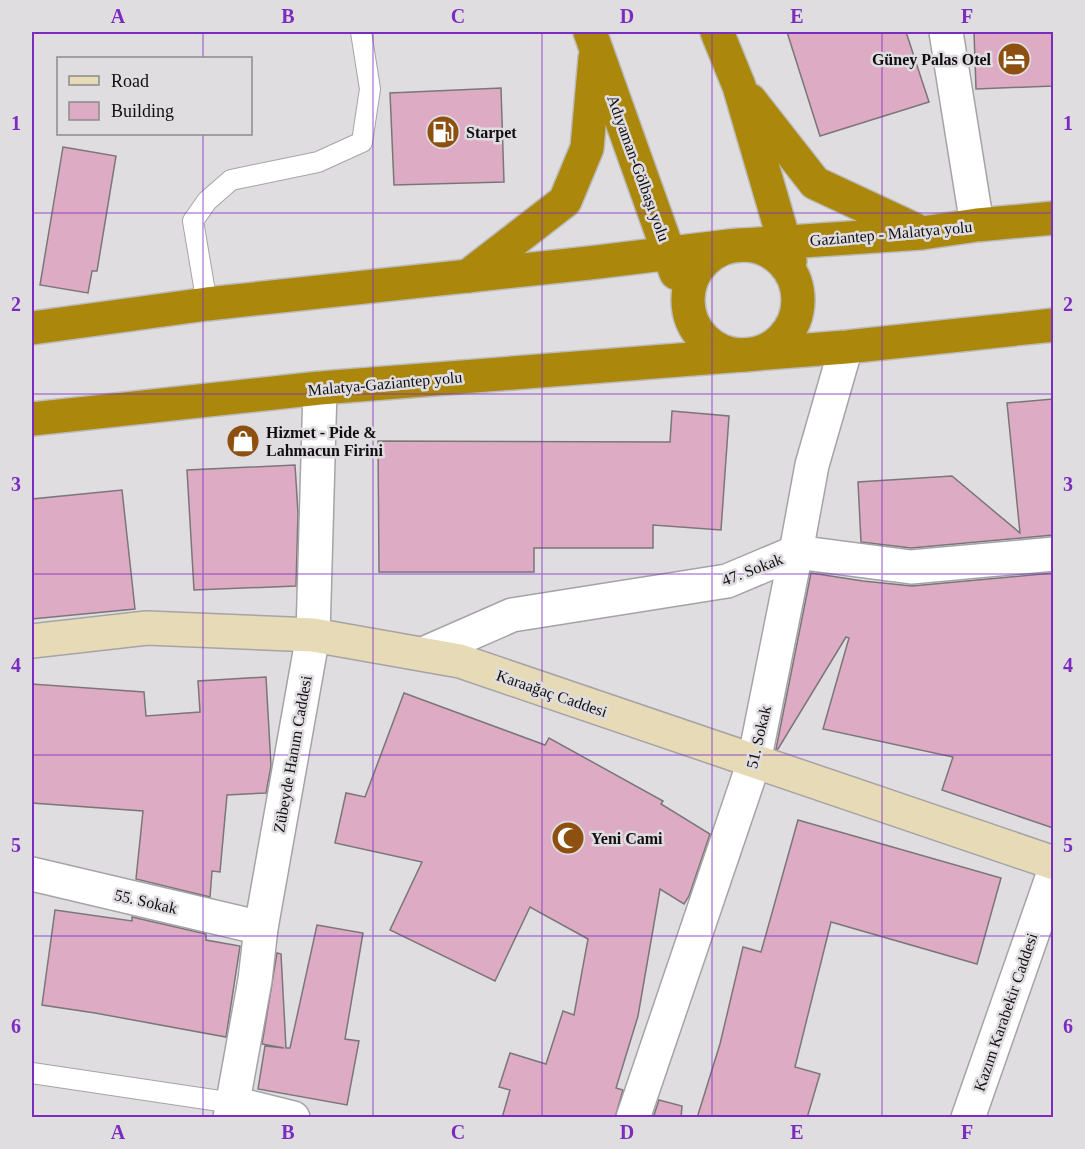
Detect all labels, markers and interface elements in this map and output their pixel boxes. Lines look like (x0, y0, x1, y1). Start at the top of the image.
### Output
text: A (111, 5, 126, 27)
text: B (281, 5, 295, 27)
text: C (451, 5, 465, 27)
text: D (620, 5, 634, 27)
text: E (790, 5, 804, 27)
text: F (961, 5, 973, 27)
hotel icon: Güney Palas Otel (996, 41, 1032, 77)
place label: Güney Palas Otel (872, 51, 992, 69)
legend (57, 57, 252, 135)
text: Road (111, 71, 149, 91)
street label: Adıyaman-Gölbaşı yolu (603, 93, 673, 244)
text: Building (111, 101, 174, 121)
text: 1 (11, 112, 21, 134)
text: 1 (1063, 112, 1073, 134)
fuel station icon: Starpet (425, 114, 461, 150)
place label: Starpet (466, 124, 517, 142)
street label: Gaziantep - Malatya yolu (809, 218, 973, 250)
text: 2 (11, 293, 21, 315)
text: 2 (1063, 293, 1073, 315)
street label: Malatya-Gaziantep yolu (307, 368, 463, 400)
shop icon: Hizmet - Pide & Lahmacun Firini (225, 423, 261, 459)
place label: Hizmet - Pide & Lahmacun Firini (266, 424, 383, 459)
text: 3 (11, 473, 21, 495)
text: 3 (1063, 473, 1073, 495)
street label: 47. Sokak (719, 550, 785, 589)
text: 4 (11, 654, 21, 676)
text: 4 (1063, 654, 1073, 676)
street label: Karaağaç Caddesi (494, 667, 610, 722)
street label: Zübeyde Hanım Caddesi (270, 674, 316, 834)
street label: 51. Sokak (743, 704, 774, 770)
mosque icon: Yeni Cami (550, 820, 586, 856)
place label: Yeni Cami (591, 830, 663, 847)
text: 5 (11, 834, 21, 856)
text: 5 (1063, 834, 1073, 856)
street label: 55. Sokak (113, 886, 179, 917)
street label: Kazım Karabekir Caddesi (970, 930, 1041, 1093)
text: 6 (11, 1015, 21, 1037)
text: 6 (1063, 1015, 1073, 1037)
text: A (111, 1121, 126, 1143)
text: B (281, 1121, 295, 1143)
text: C (451, 1121, 465, 1143)
text: D (620, 1121, 634, 1143)
text: E (790, 1121, 804, 1143)
text: F (961, 1121, 973, 1143)

